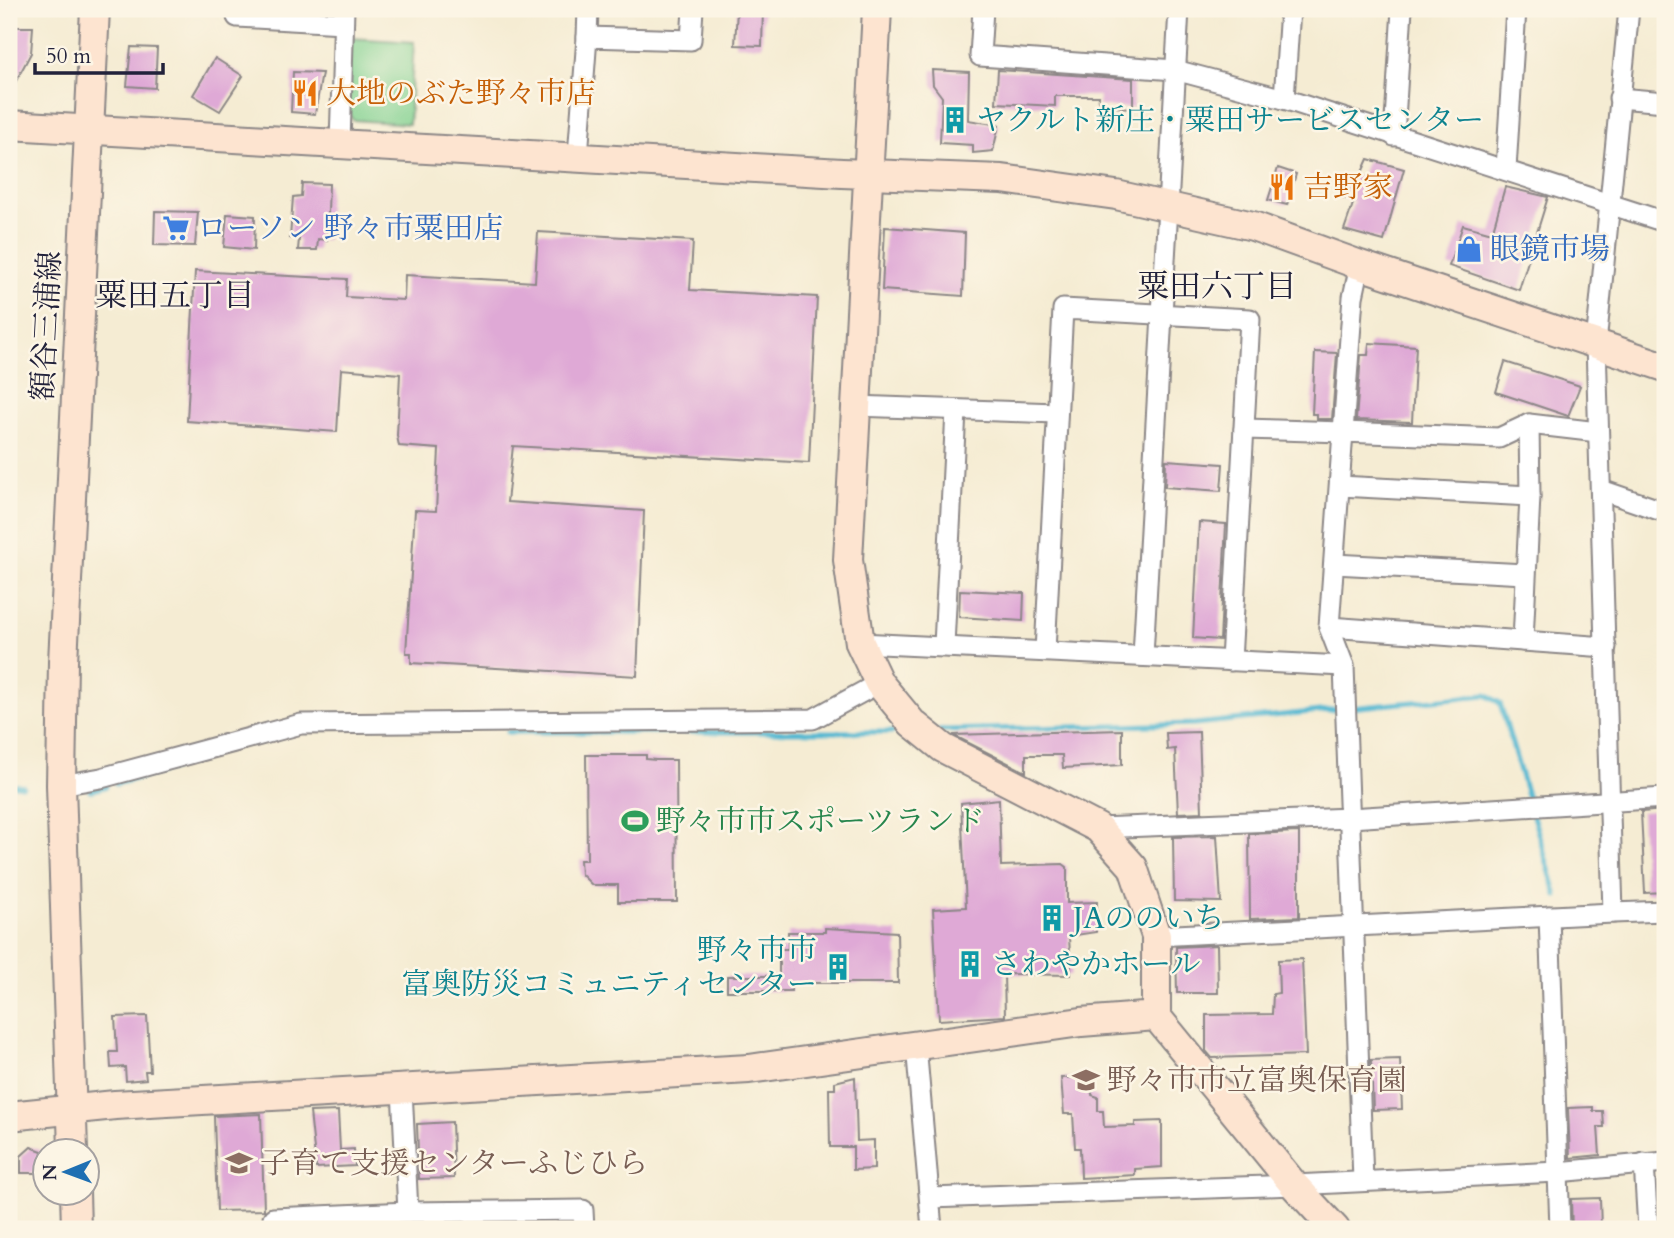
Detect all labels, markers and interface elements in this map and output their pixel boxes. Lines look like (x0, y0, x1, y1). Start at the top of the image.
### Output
scale bar (35, 32, 163, 76)
text: 50 m (46, 42, 91, 71)
place label: 大地のぶた野々市店 (326, 73, 596, 114)
restaurant icon: 大地のぶた野々市店 (290, 78, 320, 108)
place label: ヤクルト新庄・粟田サービスセンター (976, 100, 1484, 141)
building icon: ヤクルト新庄・粟田サービスセンター (940, 105, 970, 135)
place label: 吉野家 (1303, 167, 1393, 208)
restaurant icon: 吉野家 (1267, 172, 1297, 202)
place label: ローソン 野々市粟田店 (197, 208, 504, 249)
supermarket icon: ローソン 野々市粟田店 (161, 213, 191, 243)
place label: 眼鏡市場 (1490, 229, 1610, 270)
shop icon: 眼鏡市場 (1454, 234, 1484, 264)
street label: 額谷三浦線 (22, 250, 71, 402)
district label: 粟田六丁目 (1137, 265, 1297, 309)
district label: 粟田五丁目 (95, 274, 255, 318)
place label: 野々市市スポーツランド (656, 801, 985, 842)
sports icon: 野々市市スポーツランド (620, 806, 650, 836)
place label: JAののいち (1069, 898, 1225, 939)
building icon: JAののいち (1037, 903, 1067, 933)
place label: 野々市市 富奥防災コミュニティセンター (401, 930, 817, 1005)
place label: さわやかホール (991, 944, 1200, 985)
building icon: さわやかホール (955, 949, 985, 979)
building icon: 野々市市 富奥防災コミュニティセンター (823, 952, 853, 982)
place label: 野々市市立富奥保育園 (1107, 1060, 1407, 1101)
school or university icon: 野々市市立富奥保育園 (1071, 1065, 1101, 1095)
north arrow (32, 1136, 102, 1206)
place label: 子育て支援センターふじひら (260, 1143, 648, 1184)
school or university icon: 子育て支援センターふじひら (224, 1148, 254, 1178)
text: N (37, 1163, 63, 1181)

